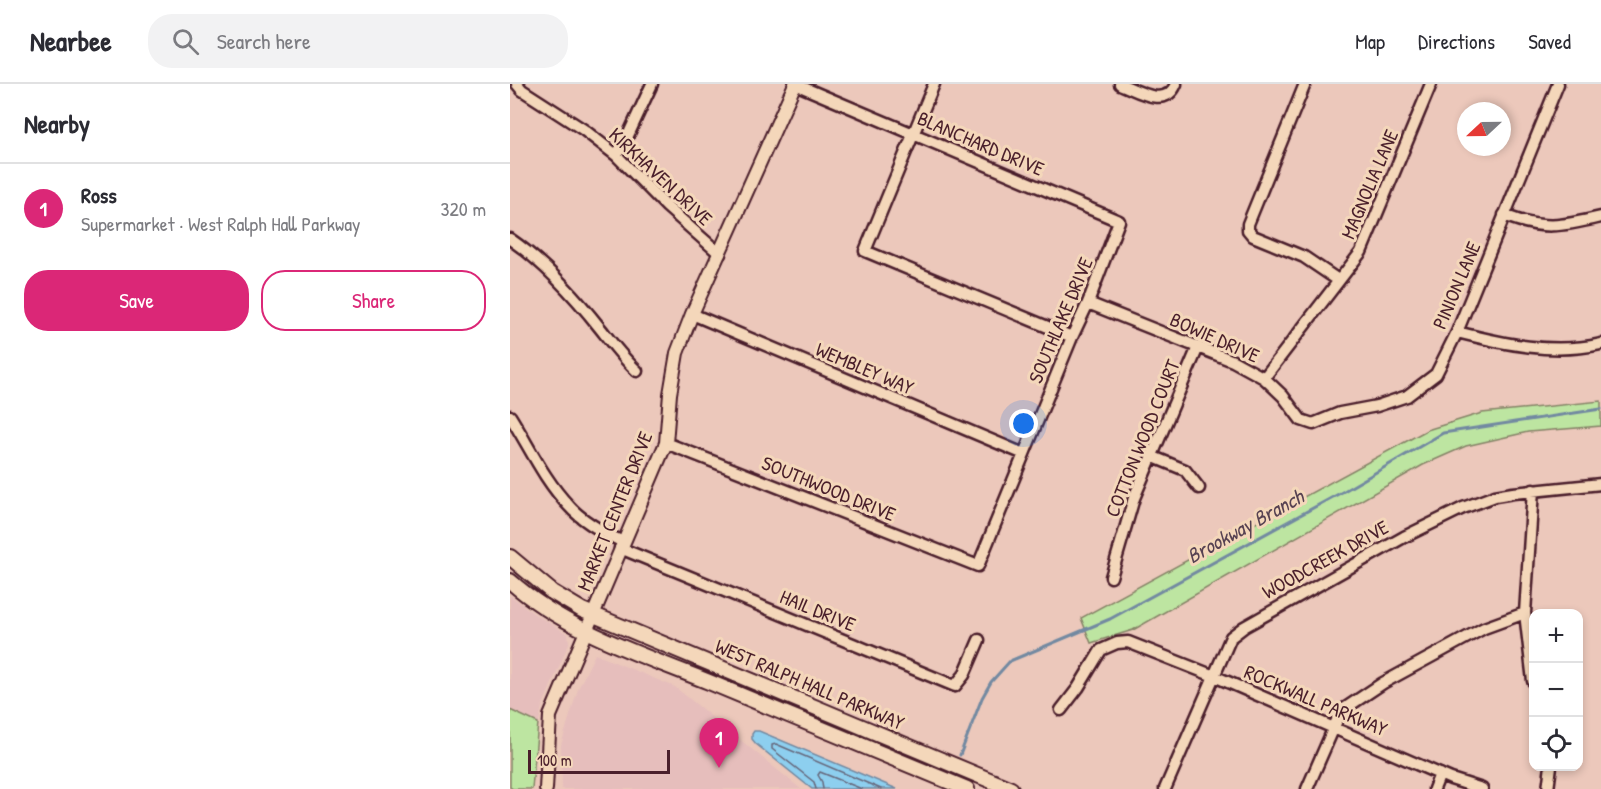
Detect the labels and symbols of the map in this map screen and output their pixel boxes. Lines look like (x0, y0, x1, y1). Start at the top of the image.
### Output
north arrow (1457, 102, 1511, 156)
street label: BLANCHARD DRIVE (914, 104, 1048, 182)
street label: KIRKHAVEN DRIVE (603, 121, 719, 231)
street label: MAGNOLIA LANE (1334, 125, 1404, 243)
street label: PINION LANE (1425, 237, 1487, 333)
street label: SOUTHLAKE DRIVE (1021, 253, 1099, 387)
street label: BOWIE DRIVE (1166, 305, 1264, 369)
street label: WEMBLEY WAY (812, 335, 918, 401)
street label: COTTON WOOD COURT (1098, 355, 1186, 521)
your location (1009, 409, 1038, 438)
street label: MARKET CENTER DRIVE (570, 427, 658, 595)
street label: SOUTHWOOD DRIVE (758, 449, 900, 527)
water label: Brookway Branch (1181, 481, 1310, 570)
street label: WOODCREEK DRIVE (1257, 513, 1393, 605)
street label: HAIL DRIVE (776, 583, 860, 637)
street label: WEST RALPH HALL PARKWAY (711, 632, 909, 736)
street label: ROCKWALL PARKWAY (1240, 658, 1392, 742)
pin: 1 (700, 718, 738, 768)
scale bar (528, 747, 670, 774)

